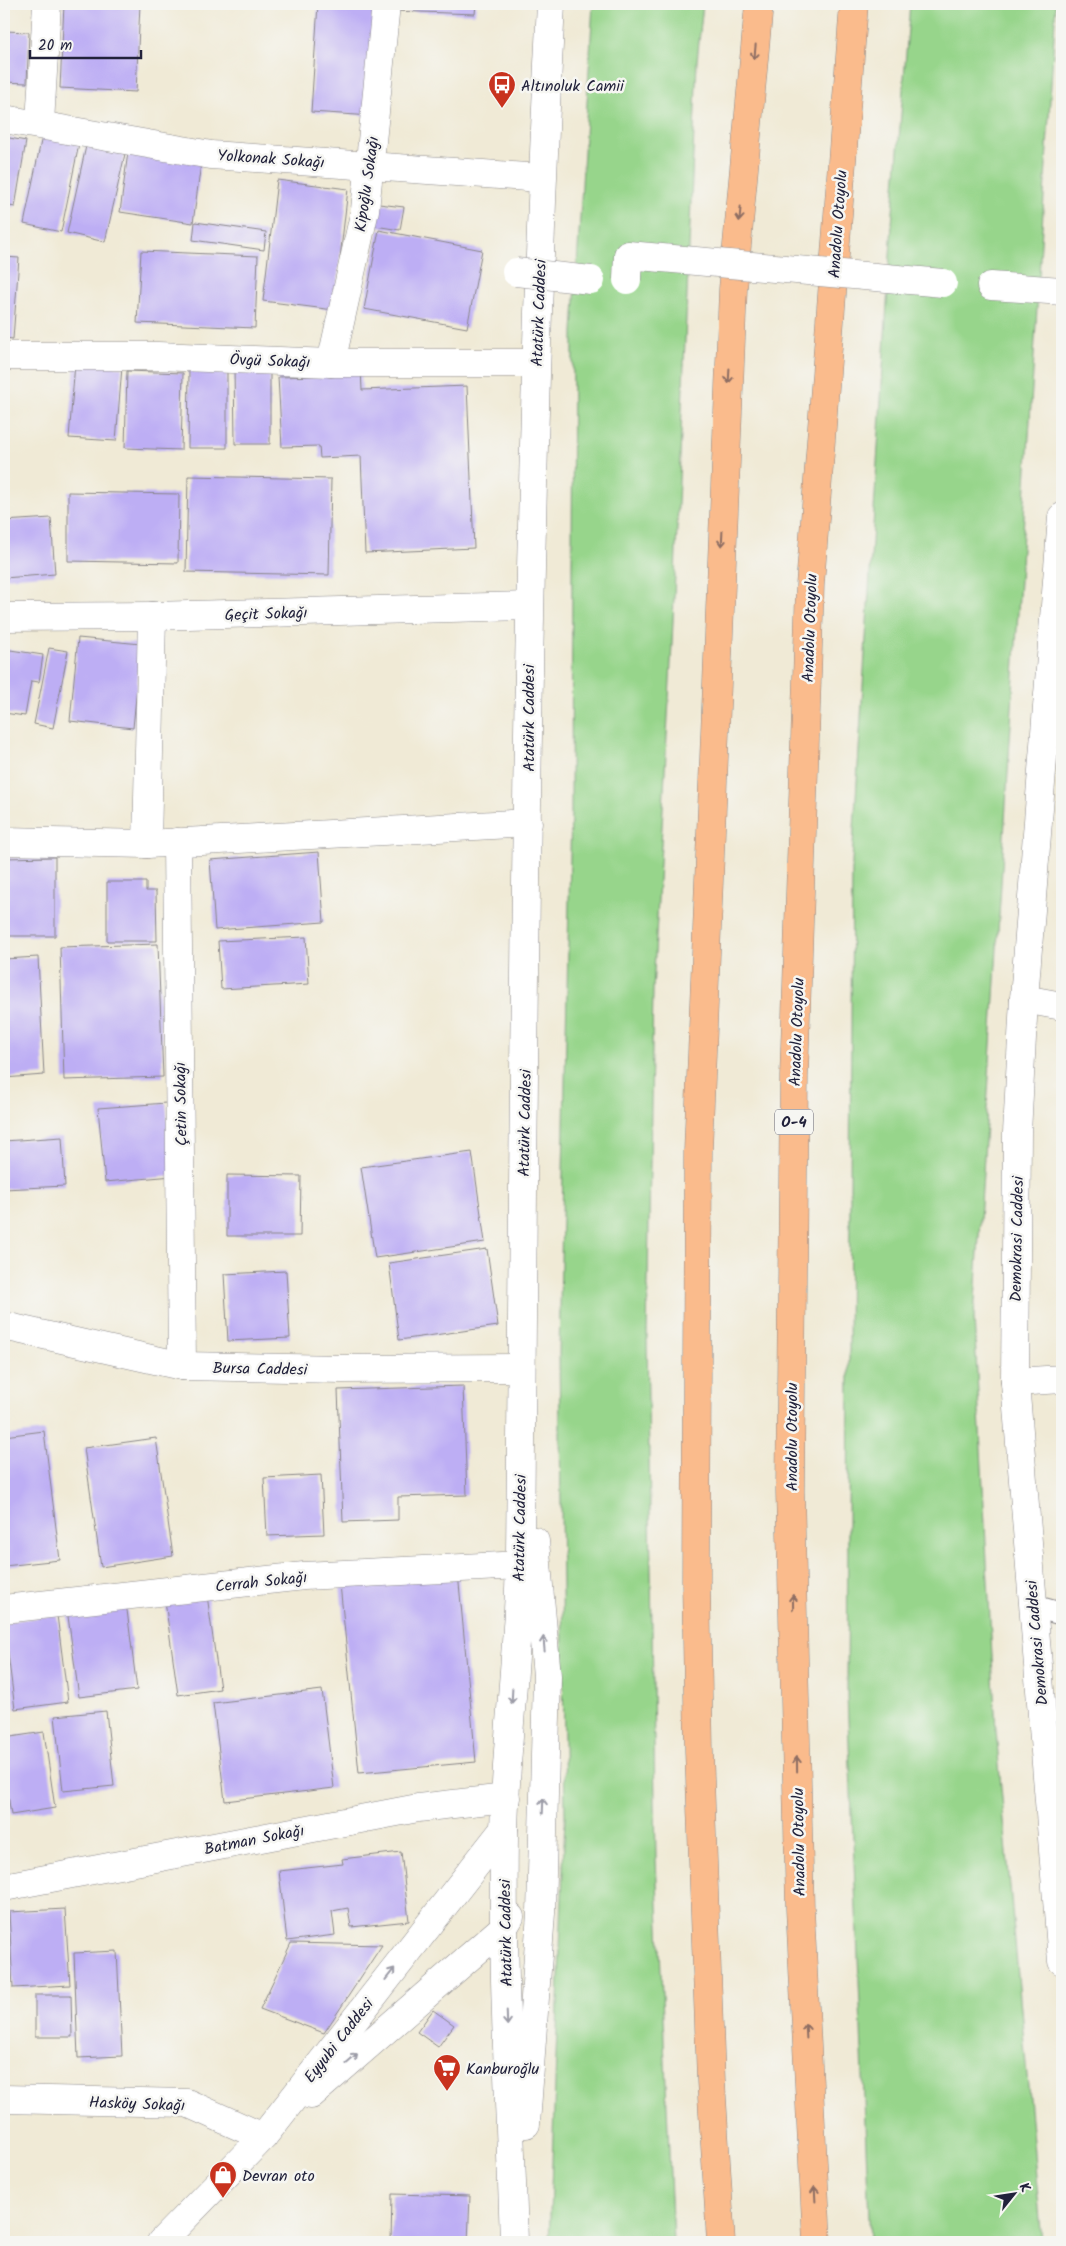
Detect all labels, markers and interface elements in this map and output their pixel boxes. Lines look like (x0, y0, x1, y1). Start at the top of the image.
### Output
scale bar (30, 28, 141, 60)
text: 20 m (38, 34, 72, 58)
one-way arrow (750, 44, 759, 60)
bus stop icon: Altınoluk Camii (487, 70, 517, 109)
place label: Altınoluk Camii (521, 74, 625, 99)
street label: Kipoğlu Sokağı (348, 135, 387, 234)
street label: Yolkonak Sokağı (216, 143, 325, 176)
street label: Anadolu Otoyolu (822, 169, 855, 279)
one-way arrow (735, 206, 745, 222)
street label: Atatürk Caddesi (525, 258, 554, 367)
street label: Övgü Sokağı (229, 348, 311, 375)
one-way arrow (725, 368, 734, 384)
one-way arrow (717, 530, 727, 546)
street label: Anadolu Otoyolu (796, 573, 825, 683)
street label: Geçit Sokağı (224, 601, 308, 628)
street label: Atatürk Caddesi (517, 663, 542, 772)
street label: Anadolu Otoyolu (783, 977, 812, 1087)
street label: Çetin Sokağı (168, 1062, 195, 1146)
street label: Atatürk Caddesi (512, 1068, 539, 1177)
road number: O-4 (775, 1110, 813, 1134)
street label: Demokrasi Caddesi (1004, 1175, 1031, 1302)
street label: Bursa Caddesi (212, 1356, 309, 1383)
street label: Anadolu Otoyolu (780, 1382, 805, 1491)
street label: Atatürk Caddesi (507, 1473, 534, 1582)
street label: Cerrah Sokağı (214, 1565, 308, 1600)
street label: Demokrasi Caddesi (1019, 1578, 1055, 1707)
one-way arrow (788, 1594, 798, 1610)
one-way arrow (539, 1636, 549, 1652)
one-way arrow (508, 1688, 517, 1704)
one-way arrow (792, 1756, 801, 1772)
street label: Anadolu Otoyolu (786, 1787, 813, 1897)
one-way arrow (539, 1799, 548, 1815)
street label: Batman Sokağı (202, 1819, 307, 1862)
street label: Atatürk Caddesi (493, 1878, 520, 1987)
one-way arrow (385, 1967, 395, 1981)
street label: Eyyubi Caddesi (298, 1992, 381, 2089)
one-way arrow (502, 2010, 512, 2026)
one-way arrow (802, 2024, 811, 2040)
one-way arrow (346, 2053, 359, 2064)
supermarket icon: Kanburoğlu (432, 2053, 462, 2092)
place label: Kanburoğlu (466, 2057, 540, 2082)
street label: Hasköy Sokağı (88, 2090, 185, 2119)
shop icon: Devran oto (208, 2160, 238, 2199)
place label: Devran oto (242, 2164, 315, 2189)
north arrow (988, 2168, 1038, 2218)
text: K (1013, 2179, 1036, 2198)
one-way arrow (810, 2186, 819, 2202)

